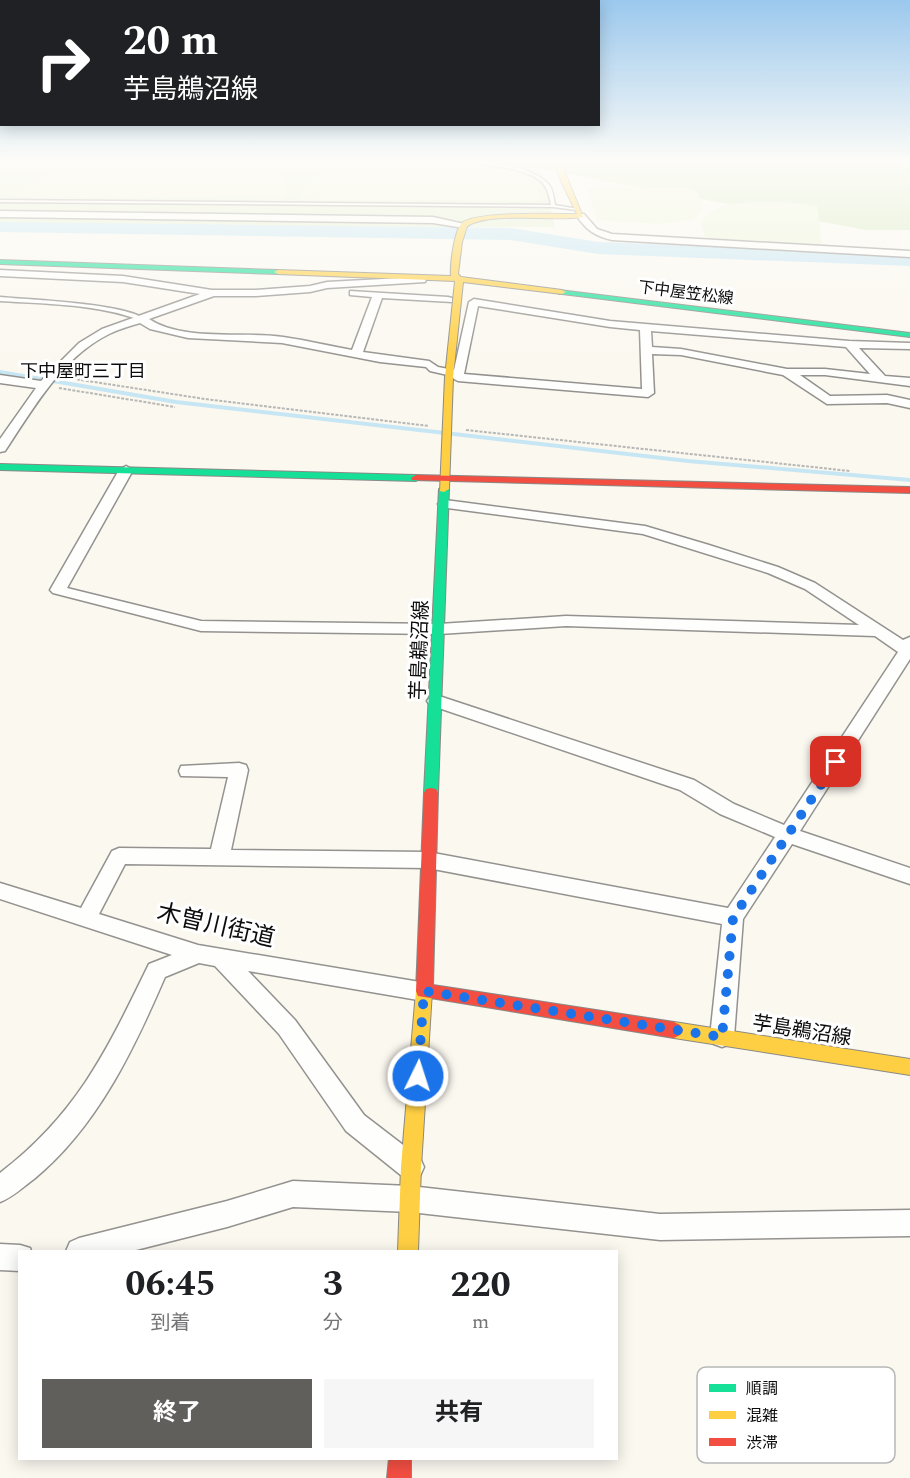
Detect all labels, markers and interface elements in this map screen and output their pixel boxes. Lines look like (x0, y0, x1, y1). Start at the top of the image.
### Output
text: 20 m (123, 10, 218, 73)
icon: right (24, 24, 102, 102)
text: 芋島鵜沼線 (123, 69, 258, 111)
street label: 下中屋笠松線 (637, 275, 735, 311)
district label: 下中屋町三丁目 (20, 358, 146, 385)
street label: 芋島鵜沼線 (403, 600, 437, 701)
pin (810, 736, 861, 787)
icon: arrive (819, 745, 852, 778)
street label: 木曽川街道 (153, 895, 278, 957)
street label: 芋島鵜沼線 (750, 1008, 854, 1054)
position arrow (386, 1044, 450, 1108)
text: 06:45 (125, 1257, 216, 1312)
text: 3 (323, 1257, 343, 1312)
text: 220 (450, 1258, 511, 1313)
text: m (472, 1307, 489, 1337)
text: 到着 (150, 1308, 190, 1338)
text: 分 (323, 1308, 343, 1338)
legend (697, 1367, 895, 1463)
text: 順調 (746, 1377, 778, 1401)
button: 終了 (42, 1379, 312, 1448)
button: 共有 (324, 1379, 594, 1448)
text: 混雑 (746, 1404, 778, 1428)
text: 渋滞 (746, 1431, 778, 1455)

